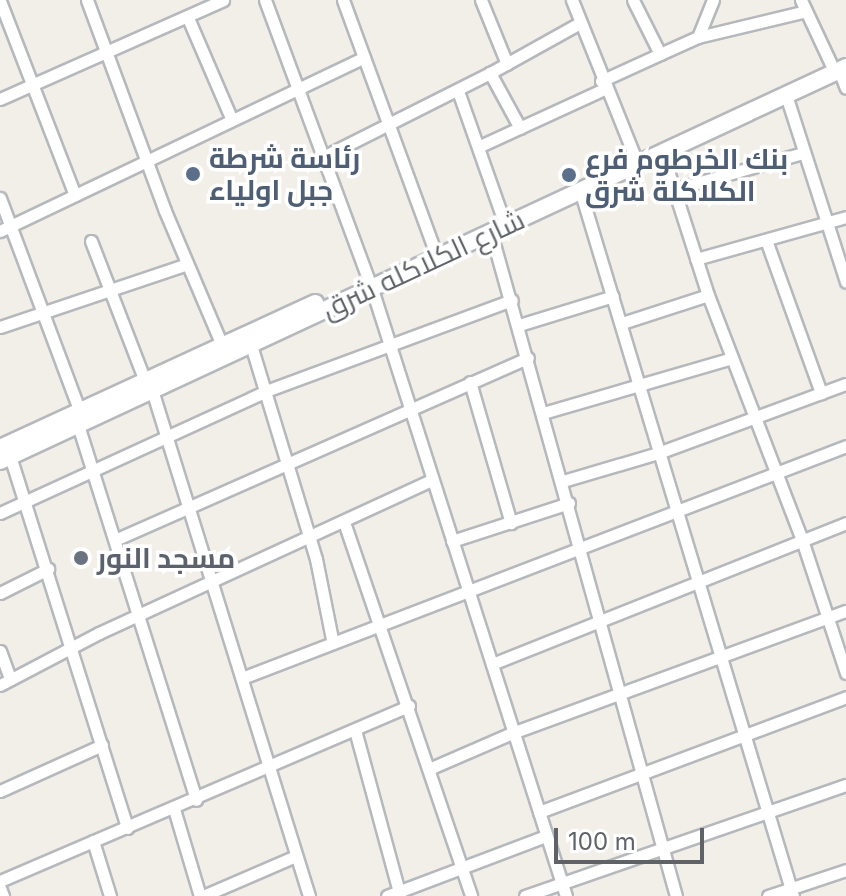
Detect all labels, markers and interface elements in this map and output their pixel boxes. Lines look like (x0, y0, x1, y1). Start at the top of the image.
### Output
place label: رئاسة شرطة جبل اولياء (209, 141, 360, 207)
place label: بنك الخرطوم فرع الكلاكلة شرق (585, 142, 788, 208)
marker: رئاسة شرطة جبل اولياء (184, 165, 202, 183)
marker: بنك الخرطوم فرع الكلاكلة شرق (560, 166, 578, 184)
street label: شارع الكلاكله شرق (316, 202, 530, 326)
place label: مسجد النور (97, 541, 235, 575)
marker: مسجد النور (72, 549, 90, 567)
scale bar (558, 812, 708, 862)
text: 100 m (568, 827, 636, 856)

